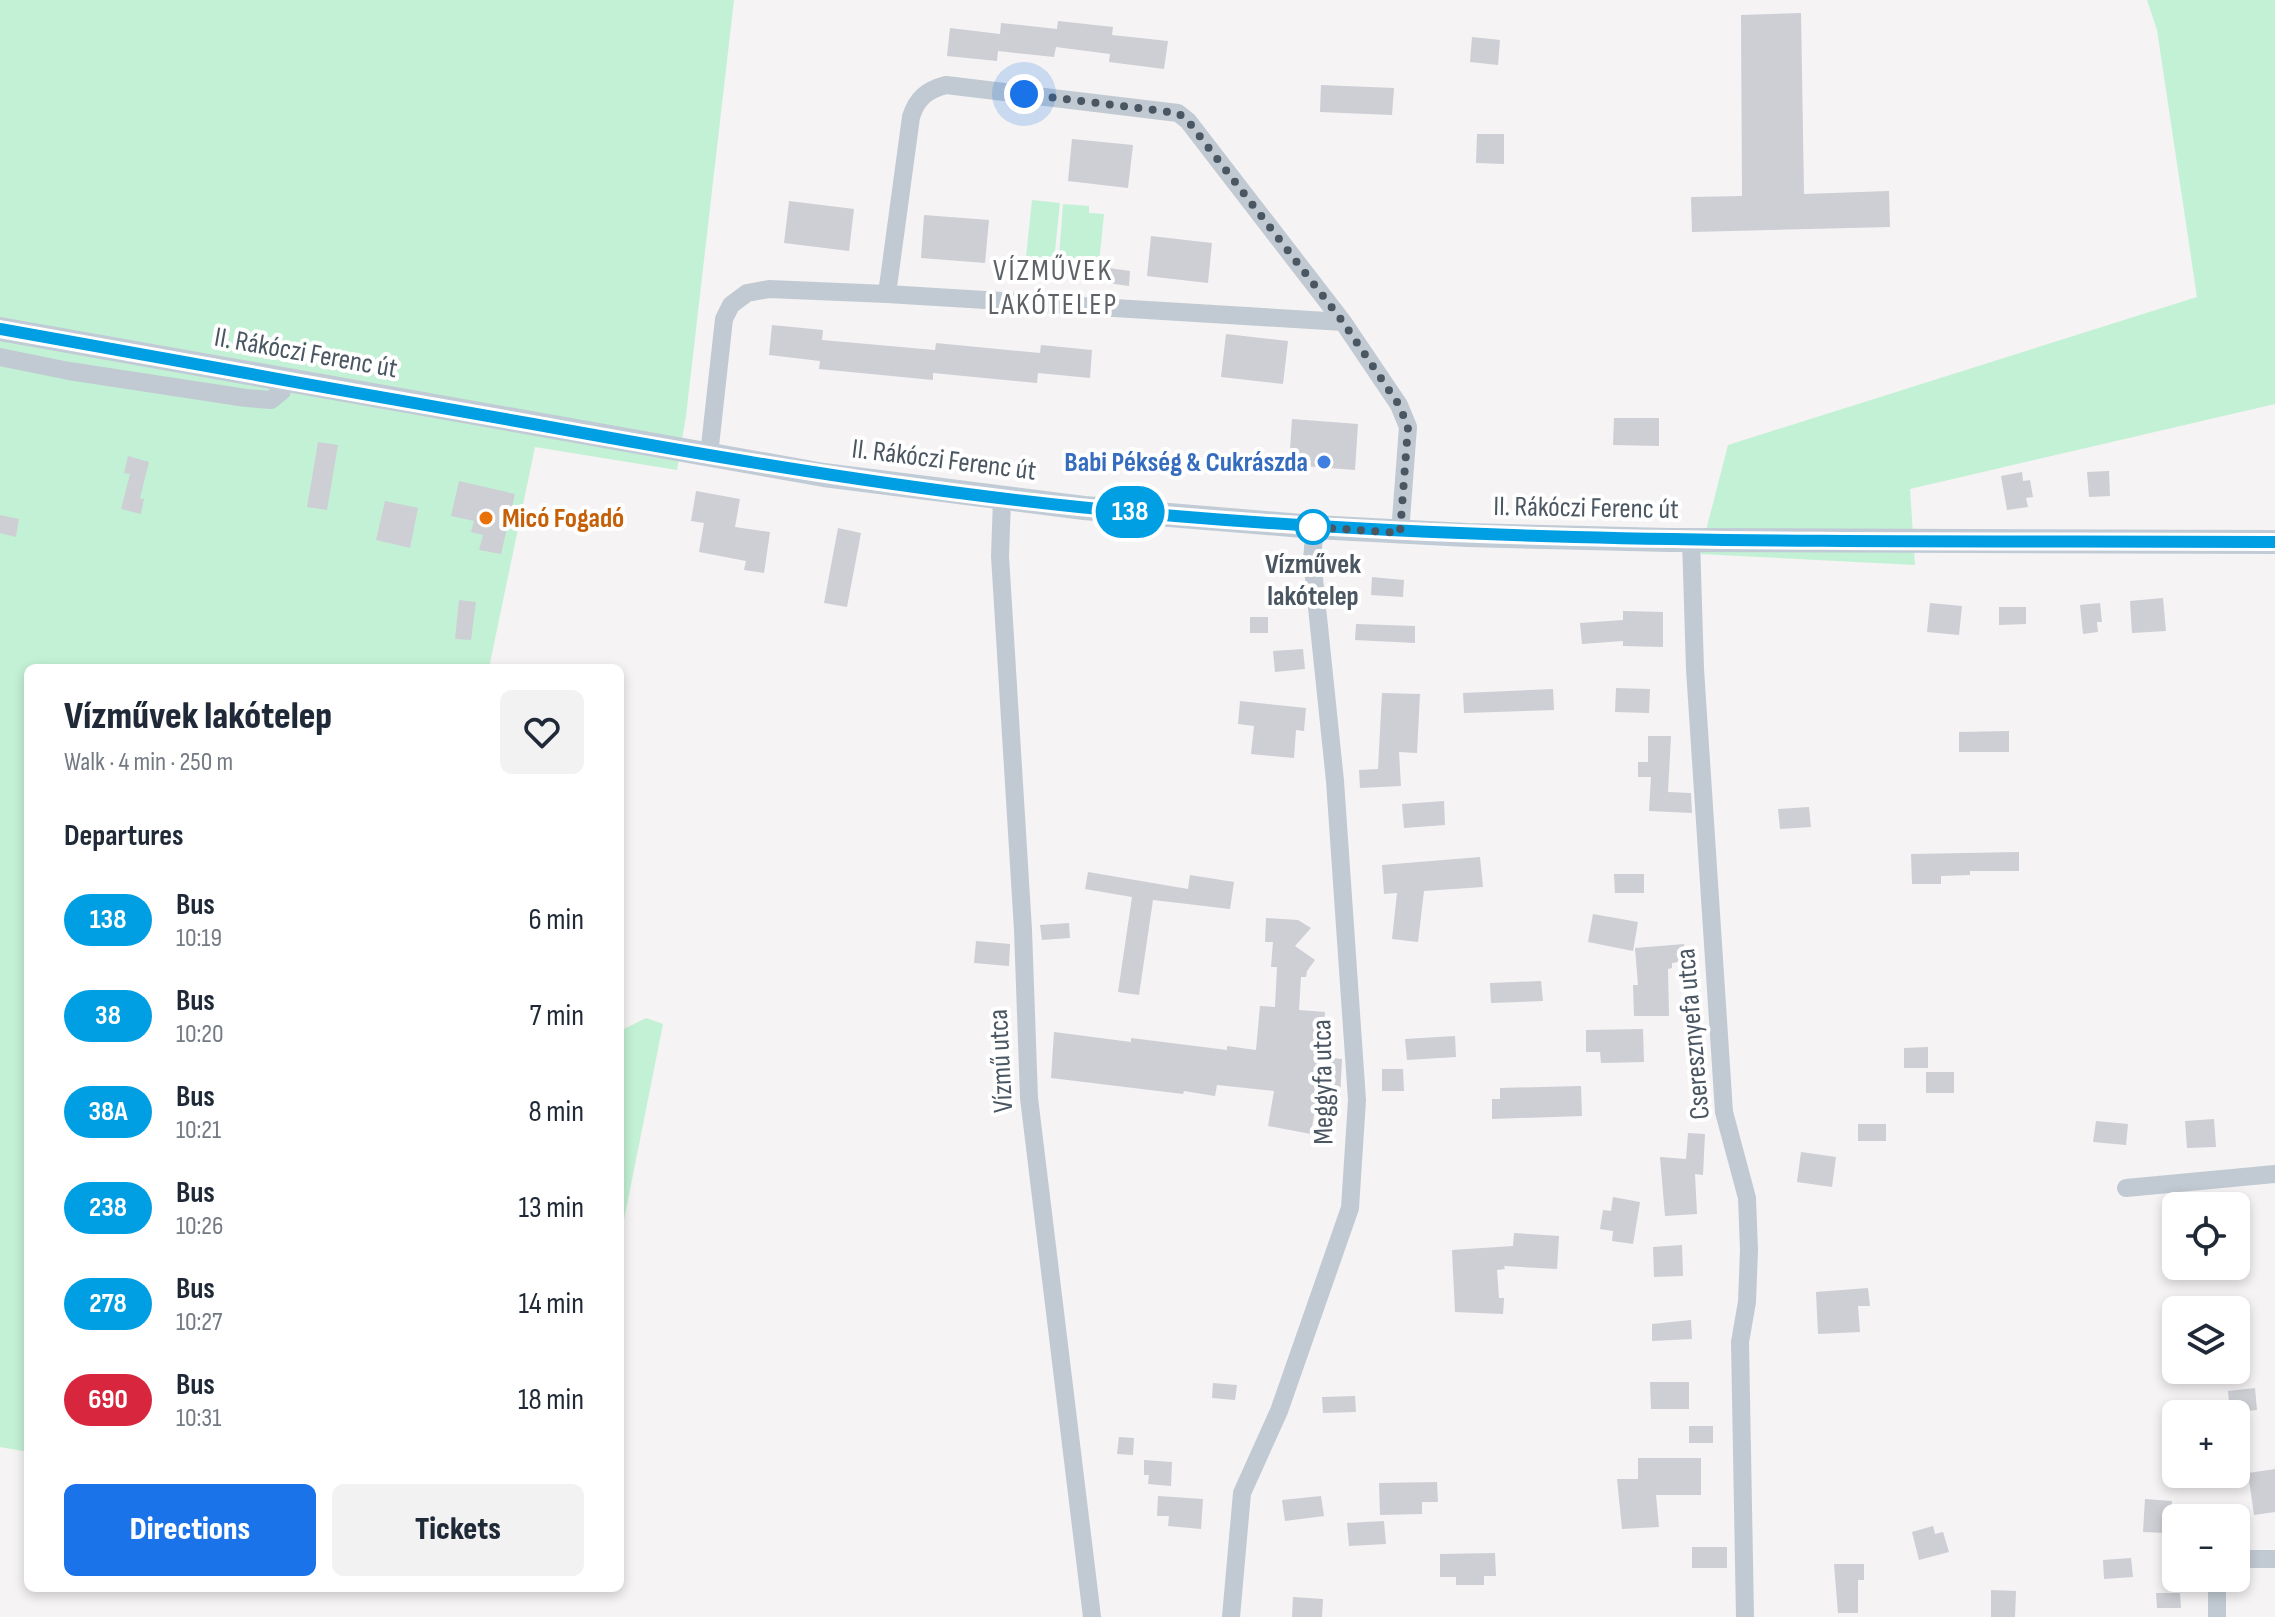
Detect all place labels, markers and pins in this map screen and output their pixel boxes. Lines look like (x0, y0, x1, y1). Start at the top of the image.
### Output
place label: Babi Pékség & Cukrászda (1064, 446, 1308, 479)
marker: Babi Pékség & Cukrászda (1315, 453, 1333, 471)
place label: Micó Fogadó (502, 502, 624, 535)
marker: Micó Fogadó (477, 509, 495, 527)
marker: Vízművek lakótelep (1296, 510, 1330, 544)
place label: Vízművek lakótelep (1265, 548, 1361, 613)

